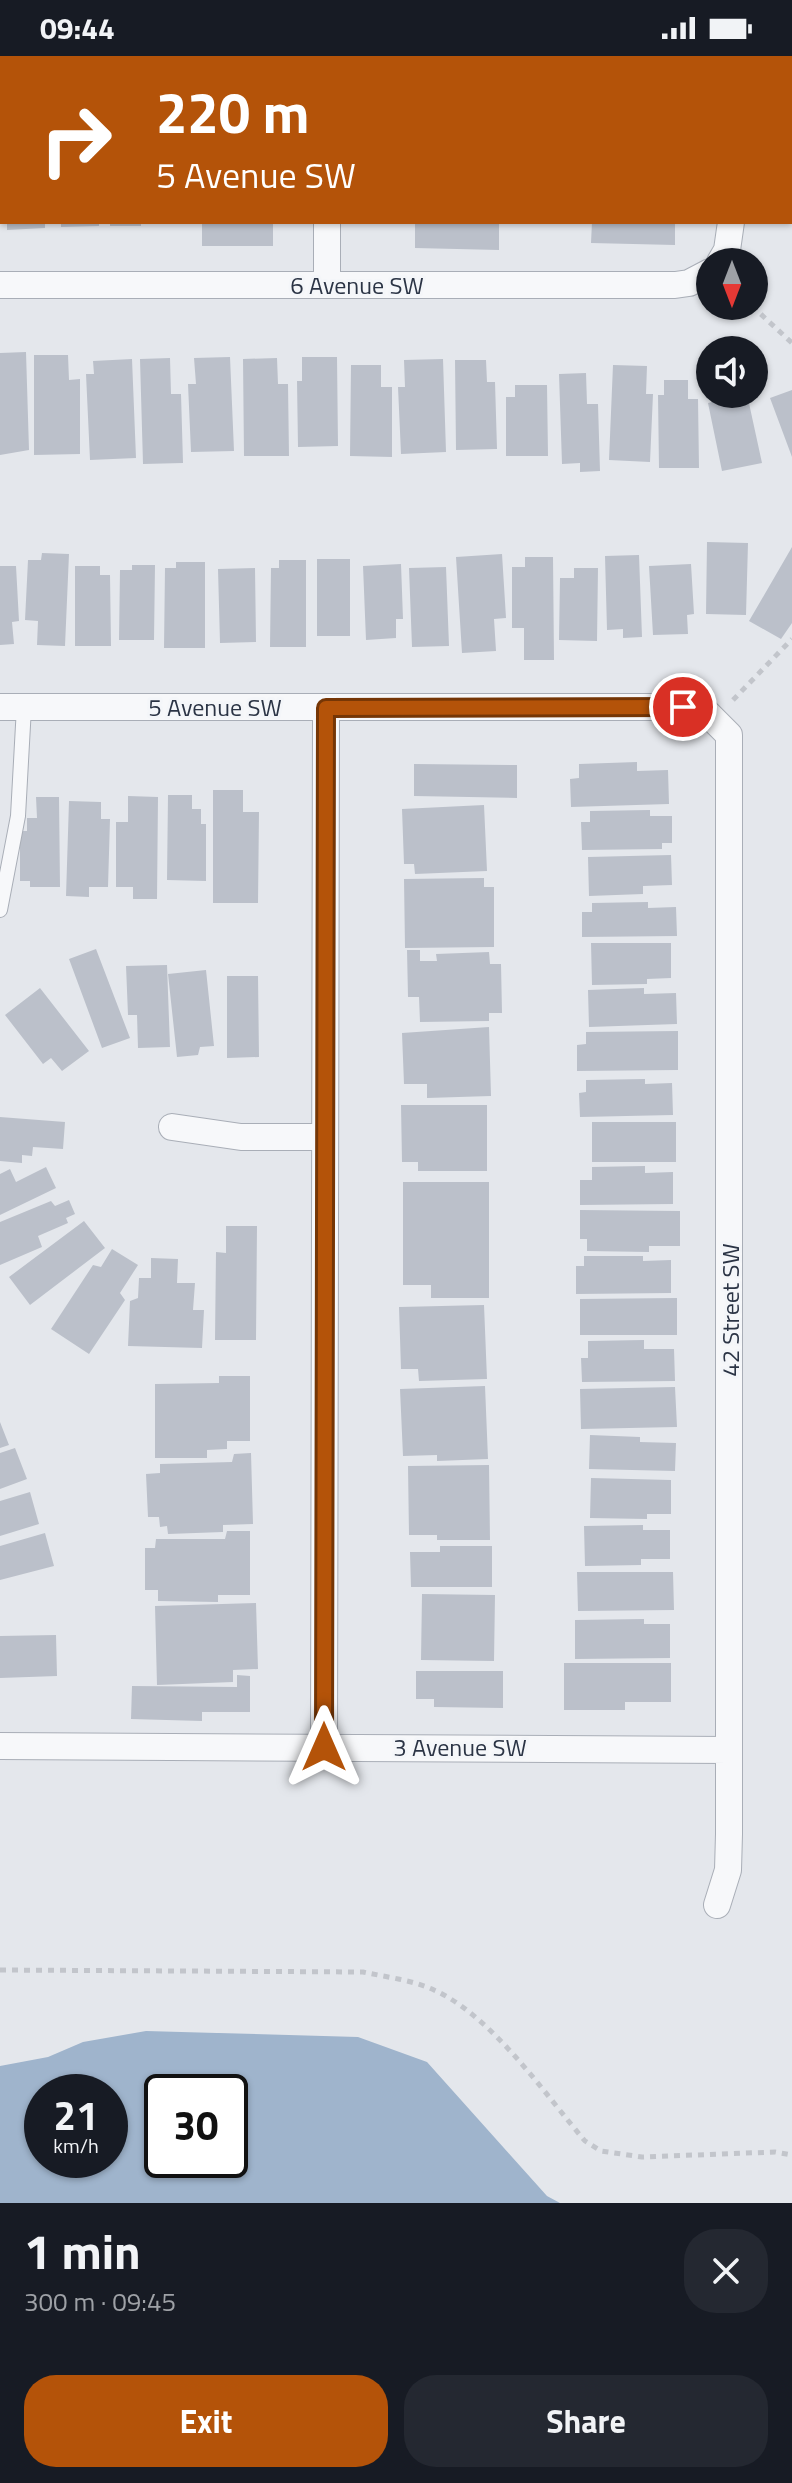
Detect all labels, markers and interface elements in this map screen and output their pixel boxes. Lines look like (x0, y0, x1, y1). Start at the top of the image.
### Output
text: 09:44 (40, 5, 115, 51)
text: 220 m (156, 70, 309, 155)
icon: right (24, 88, 128, 192)
text: 5 Avenue SW (156, 147, 356, 202)
north arrow (696, 248, 768, 320)
map controls (696, 248, 768, 408)
street label: 6 Avenue SW (290, 267, 424, 303)
button: sound (696, 336, 768, 408)
pin (649, 673, 717, 741)
icon: arrive (661, 685, 705, 729)
street label: 5 Avenue SW (148, 689, 282, 725)
street label: 42 Street SW (712, 1243, 748, 1377)
position arrow (282, 1705, 366, 1789)
street label: 3 Avenue SW (393, 1729, 527, 1765)
speed limit sign: 30 (144, 2074, 248, 2178)
text: 21 (54, 2085, 98, 2146)
text: km/h (53, 2130, 99, 2161)
text: 1 min (24, 2215, 141, 2288)
button: close (684, 2229, 768, 2313)
text: 300 m · 09:45 (24, 2282, 176, 2321)
button: Exit (24, 2375, 388, 2467)
button: Share (404, 2375, 768, 2467)

